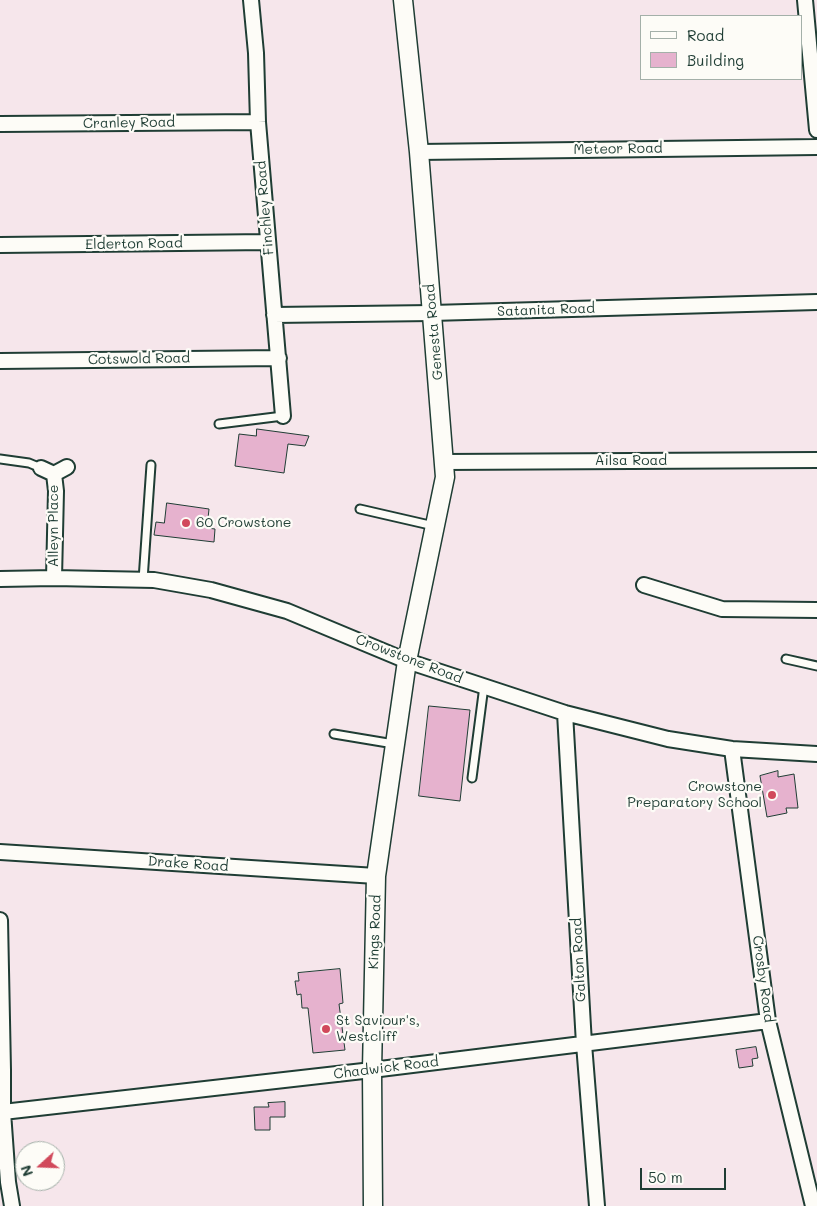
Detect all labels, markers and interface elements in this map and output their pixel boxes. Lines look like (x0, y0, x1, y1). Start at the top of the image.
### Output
legend (640, 15, 802, 80)
text: Road (687, 25, 724, 45)
text: Building (687, 50, 744, 70)
street label: Cranley Road (83, 114, 175, 132)
street label: Meteor Road (573, 140, 663, 158)
street label: Finchley Road (252, 160, 278, 256)
street label: Elderton Road (85, 235, 183, 253)
street label: Genesta Road (421, 283, 447, 381)
street label: Satanita Road (497, 300, 595, 320)
street label: Cotswold Road (88, 350, 190, 368)
street label: Ailsa Road (595, 453, 667, 469)
street label: Alleyn Place (46, 485, 62, 567)
place label: 60 Crowstone (196, 515, 291, 531)
marker: 60 Crowstone (180, 517, 192, 529)
street label: Crowstone Road (353, 631, 465, 687)
place label: Crowstone Preparatory School (627, 779, 762, 812)
marker: Crowstone Preparatory School (766, 789, 778, 801)
street label: Drake Road (147, 853, 229, 875)
street label: Kings Road (365, 894, 385, 970)
street label: Galton Road (568, 918, 590, 1002)
street label: Crosby Road (749, 934, 777, 1024)
place label: St Saviour's, Westcliff (336, 1013, 420, 1046)
marker: St Saviour's, Westcliff (320, 1023, 332, 1035)
street label: Chadwick Road (333, 1053, 439, 1083)
north arrow (15, 1141, 65, 1191)
scale bar (642, 1158, 728, 1190)
text: N (16, 1163, 37, 1179)
text: 50 m (648, 1167, 683, 1187)

